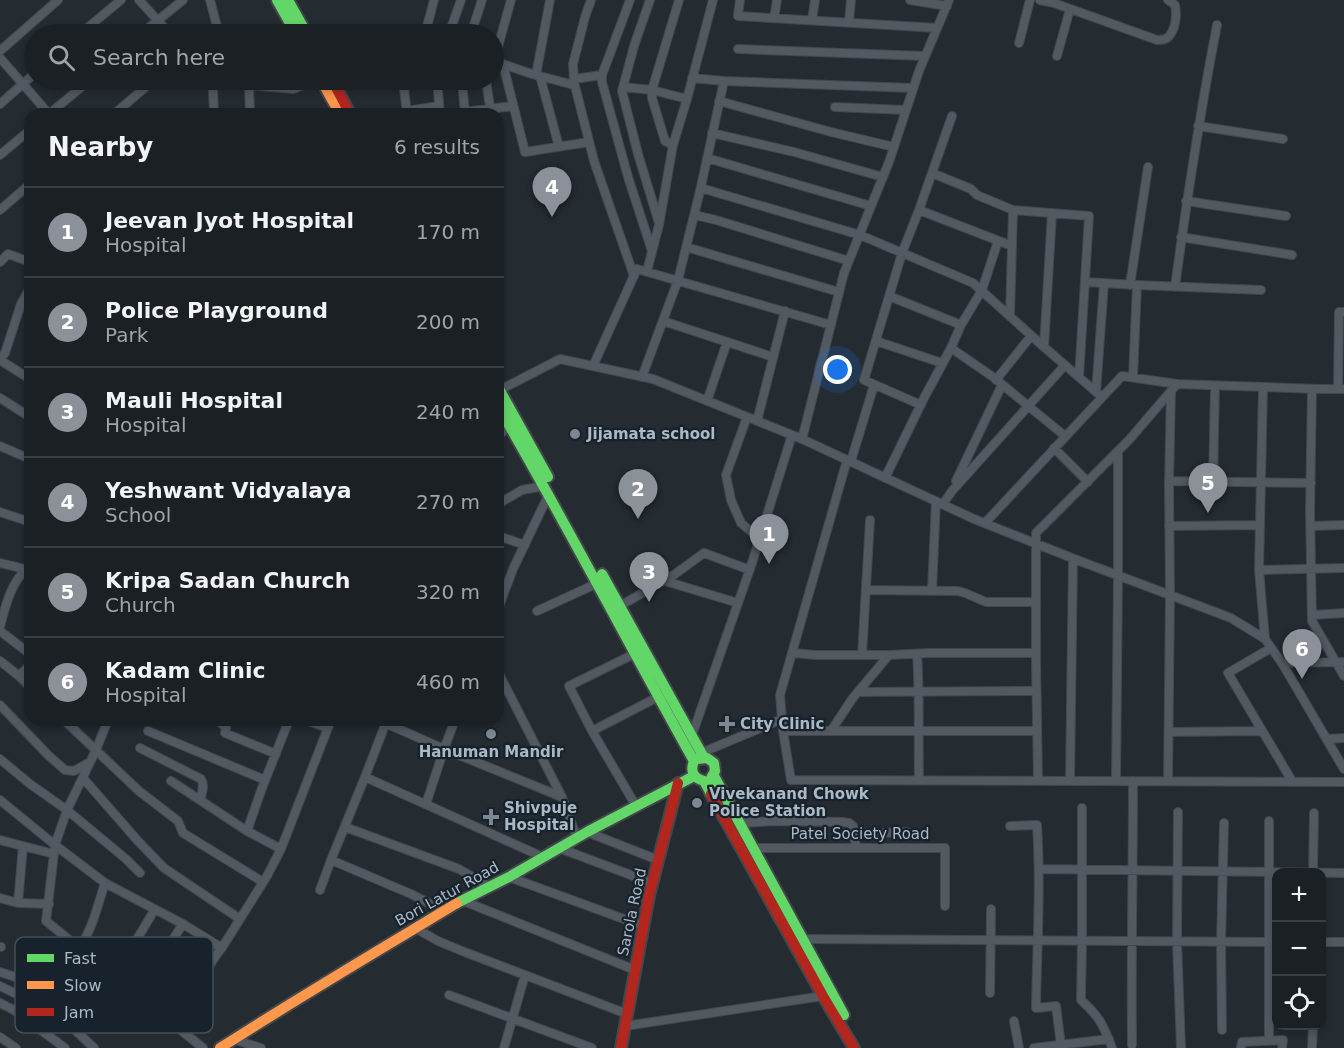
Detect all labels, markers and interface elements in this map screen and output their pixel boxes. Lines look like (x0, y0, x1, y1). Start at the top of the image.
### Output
search box (24, 24, 504, 90)
icon: search (45, 41, 78, 74)
text: Search here (93, 45, 225, 70)
text: Nearby (48, 132, 153, 162)
text: 6 results (394, 135, 480, 159)
pin: 4 (532, 168, 572, 217)
text: Jeevan Jyot Hospital (105, 208, 354, 233)
text: 1 (61, 220, 74, 244)
text: 170 m (416, 220, 480, 244)
text: Hospital (105, 233, 187, 257)
text: Police Playground (105, 298, 328, 323)
text: 2 (61, 310, 74, 334)
text: 200 m (416, 310, 480, 334)
text: Park (105, 323, 148, 347)
your location (823, 355, 852, 384)
text: Mauli Hospital (105, 388, 283, 413)
text: 3 (61, 400, 74, 424)
text: 240 m (416, 400, 480, 424)
text: Hospital (105, 413, 187, 437)
place label: Jijamata school (586, 425, 716, 443)
marker: Jijamata school (568, 427, 582, 441)
pin: 5 (1188, 464, 1228, 513)
pin: 2 (618, 470, 658, 519)
text: Yeshwant Vidyalaya (105, 478, 352, 503)
text: 4 (61, 490, 74, 514)
text: 270 m (416, 490, 480, 514)
text: School (105, 503, 171, 527)
pin: 1 (750, 514, 788, 564)
pin: 3 (630, 552, 668, 602)
text: Kripa Sadan Church (105, 568, 350, 593)
text: 5 (61, 580, 74, 604)
text: 320 m (416, 580, 480, 604)
text: Church (105, 593, 176, 617)
pin: 6 (1282, 630, 1322, 679)
text: Kadam Clinic (105, 658, 266, 683)
text: 6 (61, 670, 74, 694)
text: 460 m (416, 670, 480, 694)
text: Hospital (105, 683, 187, 707)
marker: City Clinic (718, 715, 736, 733)
place label: City Clinic (740, 715, 824, 733)
marker: Hanuman Mandir (484, 727, 498, 741)
place label: Hanuman Mandir (419, 743, 564, 761)
place label: Vivekanand Chowk Police Station (709, 785, 870, 820)
marker: Vivekanand Chowk Police Station (690, 796, 704, 810)
place label: Shivpuje Hospital (504, 799, 577, 834)
marker: Shivpuje Hospital (482, 808, 500, 826)
street label: Patel Society Road (790, 825, 930, 843)
street label: Bori Latur Road (392, 858, 502, 930)
street label: Sarola Road (614, 866, 650, 958)
map controls (1272, 868, 1326, 1030)
button: + (1272, 868, 1326, 922)
button: − (1272, 922, 1326, 976)
legend (15, 937, 213, 1033)
text: Fast (64, 949, 96, 968)
text: Slow (64, 976, 101, 995)
button: locate (1272, 976, 1326, 1030)
text: Jam (63, 1003, 94, 1022)

